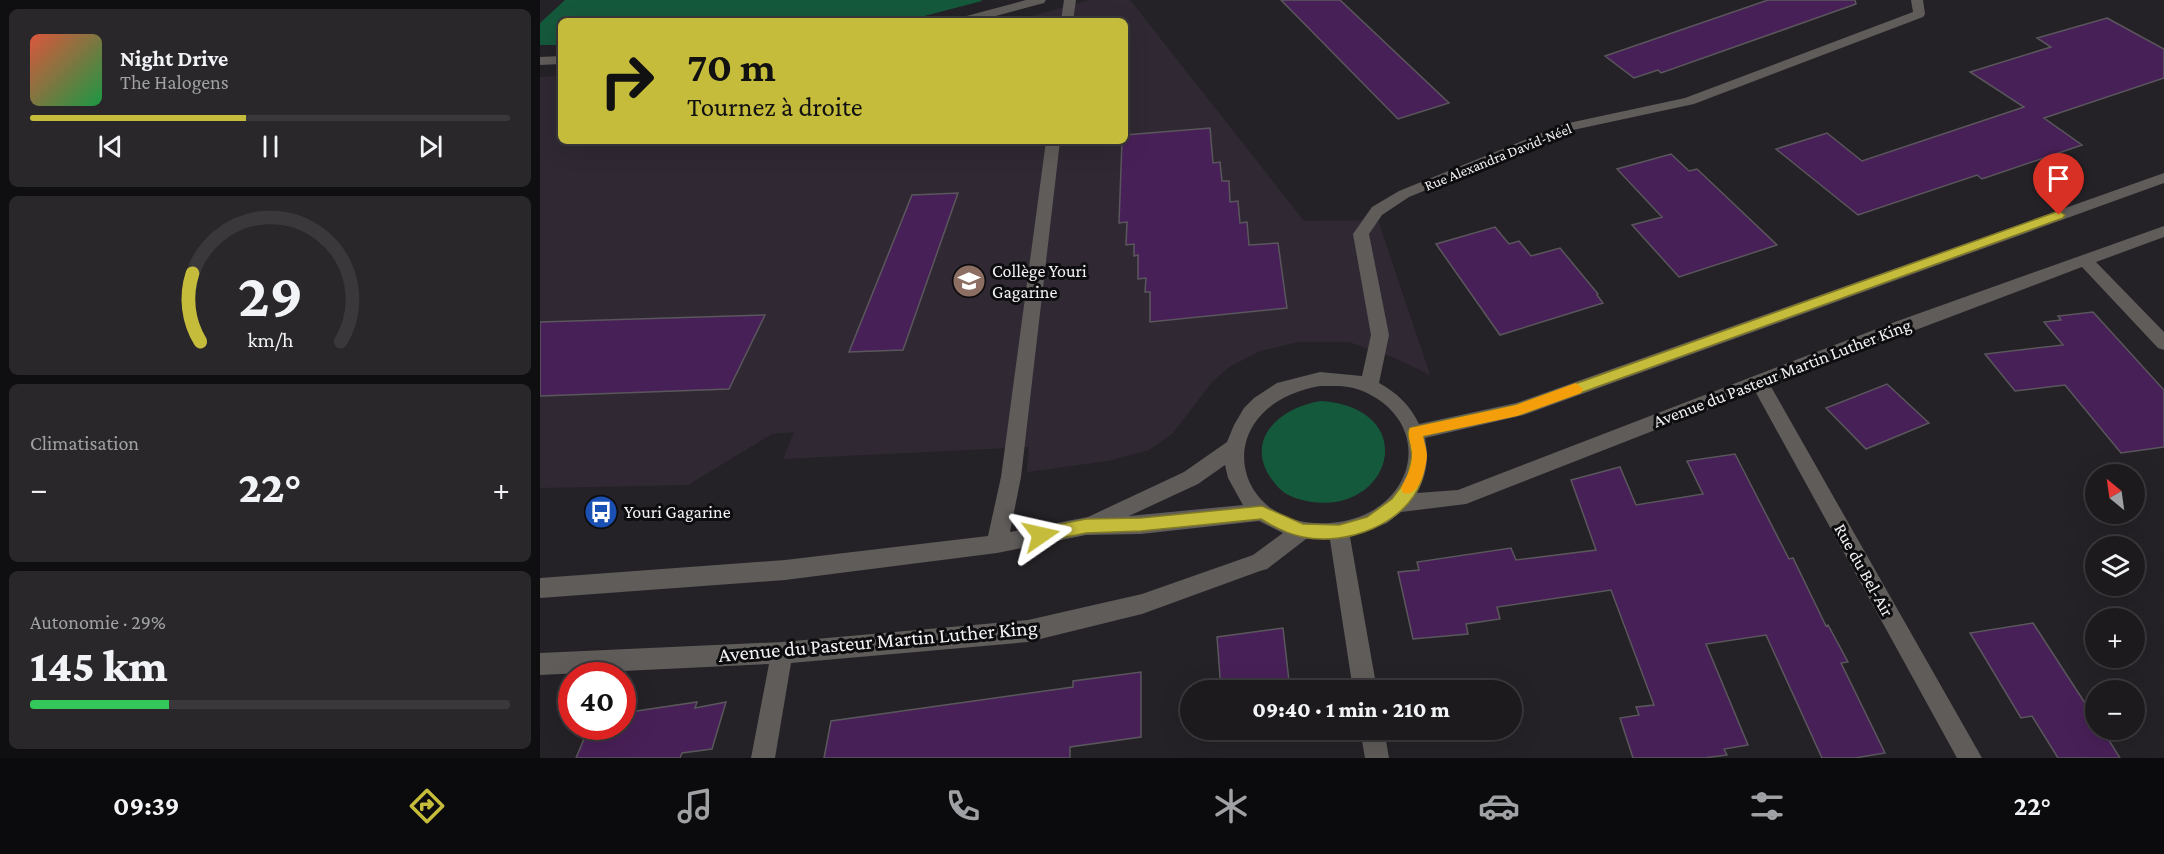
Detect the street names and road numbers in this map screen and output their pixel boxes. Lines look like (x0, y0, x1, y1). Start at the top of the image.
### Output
street label: Rue Alexandra David-Néel (1422, 120, 1574, 194)
street label: Avenue du Pasteur Martin Luther King (1650, 314, 1914, 432)
street label: Rue du Bel-Air (1830, 520, 1898, 621)
street label: Avenue du Pasteur Martin Luther King (717, 615, 1039, 667)

